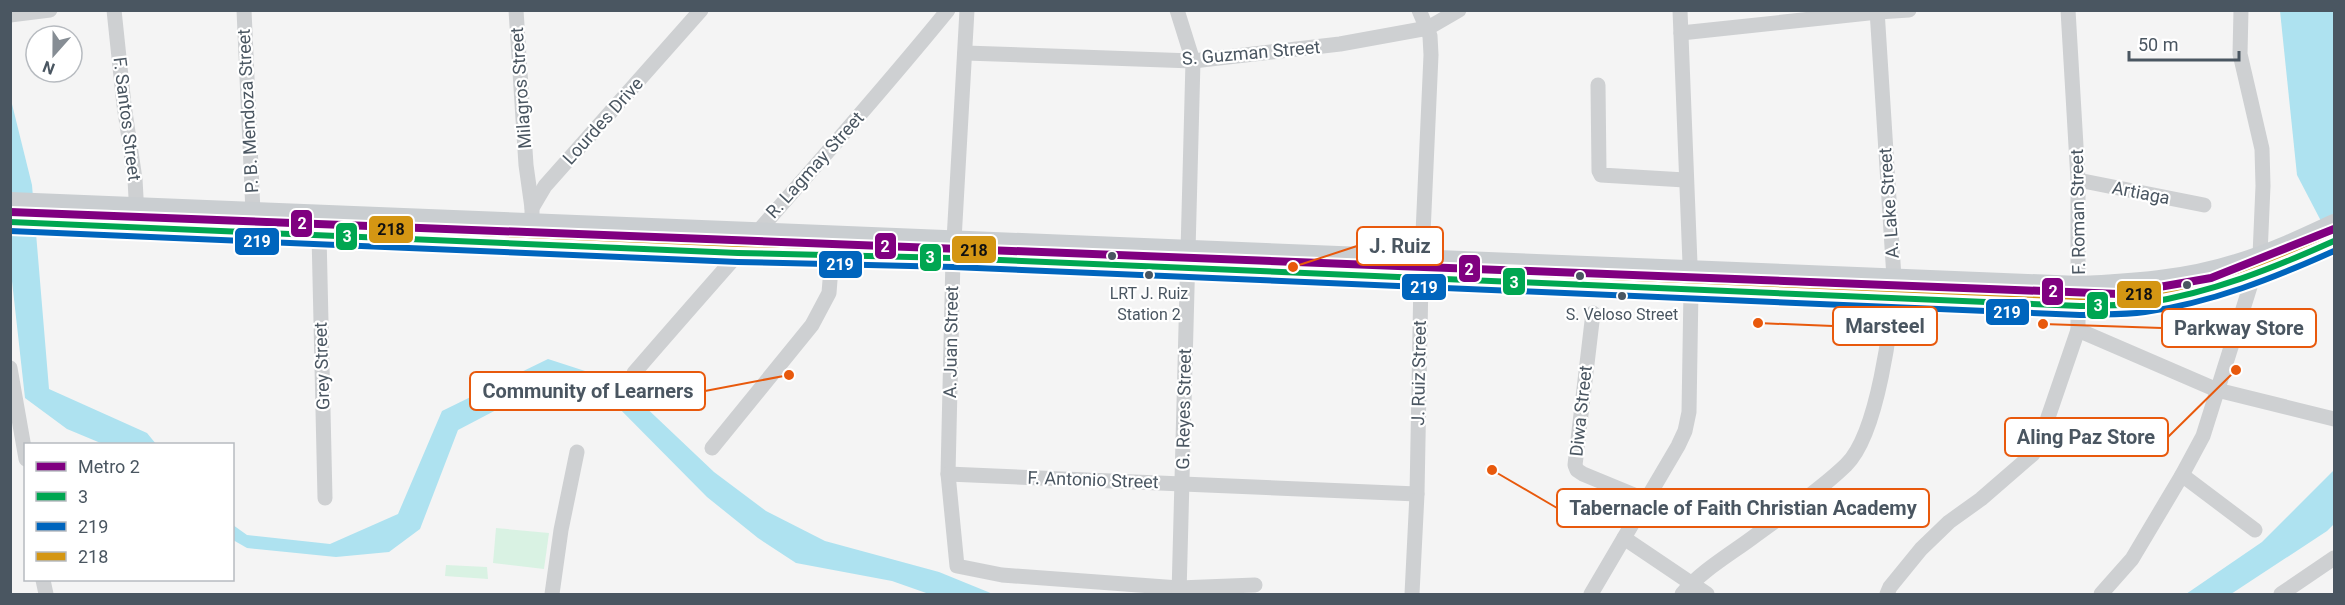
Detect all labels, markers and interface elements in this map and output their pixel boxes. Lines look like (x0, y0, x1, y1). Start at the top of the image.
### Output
north arrow (24, 24, 84, 84)
scale bar (2129, 24, 2238, 62)
street label: Milagros Street (506, 26, 535, 150)
street label: P. B. Mendoza Street (233, 28, 262, 194)
text: 50 m (2138, 34, 2178, 55)
street label: S. Guzman Street (1181, 36, 1321, 69)
street label: F. Santos Street (109, 56, 146, 182)
text: N (40, 57, 57, 78)
street label: Lourdes Drive (558, 73, 647, 168)
street label: R. Lagmay Street (761, 107, 868, 222)
street label: A. Lake Street (1874, 147, 1903, 259)
street label: F. Roman Street (2066, 149, 2089, 275)
street label: Artiaga (2111, 177, 2172, 208)
line badge: 2 (290, 209, 313, 238)
text: 2 (297, 214, 307, 233)
line badge: 218 (368, 215, 414, 244)
text: 218 (377, 220, 405, 239)
line badge: 3 (335, 222, 358, 251)
line badge: 219 (234, 227, 280, 256)
text: 3 (342, 227, 352, 246)
callout: J. Ruiz (1357, 227, 1443, 265)
text: 219 (243, 232, 271, 251)
line badge: 2 (874, 232, 897, 260)
text: J. Ruiz (1369, 234, 1431, 258)
line badge: 218 (951, 235, 997, 264)
text: 2 (880, 237, 890, 256)
text: 218 (960, 241, 988, 260)
line badge: 3 (919, 243, 942, 272)
text: 3 (925, 248, 935, 267)
line badge: 219 (818, 250, 863, 279)
unlabelled marker (1106, 250, 1118, 262)
line badge: 2 (1458, 254, 1481, 283)
text: 219 (826, 255, 854, 274)
text: 2 (1464, 260, 1474, 279)
line badge: 3 (1502, 267, 1526, 296)
marker: LRT J. Ruiz Station 2 (1143, 269, 1155, 281)
unlabelled marker (1574, 270, 1586, 282)
line badge: 219 (1401, 273, 1447, 301)
text: 3 (1509, 273, 1519, 292)
line badge: 2 (2041, 277, 2064, 306)
text: 219 (1410, 278, 1438, 297)
unlabelled marker (2181, 279, 2193, 291)
line badge: 218 (2116, 280, 2162, 309)
text: 2 (2048, 282, 2058, 301)
place label: LRT J. Ruiz Station 2 (1110, 284, 1188, 324)
street label: A. Juan Street (939, 285, 962, 398)
text: 218 (2125, 285, 2153, 304)
marker: S. Veloso Street (1616, 290, 1628, 302)
line badge: 3 (2086, 291, 2109, 320)
text: 3 (2093, 296, 2103, 315)
line badge: 219 (1985, 298, 2030, 326)
text: 219 (1993, 303, 2021, 322)
place label: S. Veloso Street (1566, 305, 1678, 324)
callout: Marsteel (1833, 307, 1937, 345)
callout: Parkway Store (2162, 309, 2316, 347)
text: Marsteel (1845, 314, 1925, 338)
text: Parkway Store (2174, 316, 2304, 340)
street label: J. Ruiz Street (1407, 320, 1430, 426)
street label: Grey Street (309, 322, 334, 410)
street label: G. Reyes Street (1172, 348, 1195, 470)
street label: Diwa Street (1565, 364, 1596, 458)
callout: Community of Learners (470, 372, 705, 410)
text: Community of Learners (482, 379, 694, 403)
callout: Aling Paz Store (2005, 418, 2168, 456)
text: Aling Paz Store (2017, 425, 2155, 449)
legend (24, 443, 234, 581)
text: Metro 2 (78, 456, 140, 477)
street label: F. Antonio Street (1027, 467, 1159, 492)
text: 3 (78, 486, 88, 507)
callout: Tabernacle of Faith Christian Academy (1557, 489, 1929, 527)
text: Tabernacle of Faith Christian Academy (1569, 496, 1918, 520)
text: 219 (78, 516, 108, 537)
text: 218 (78, 546, 108, 567)

